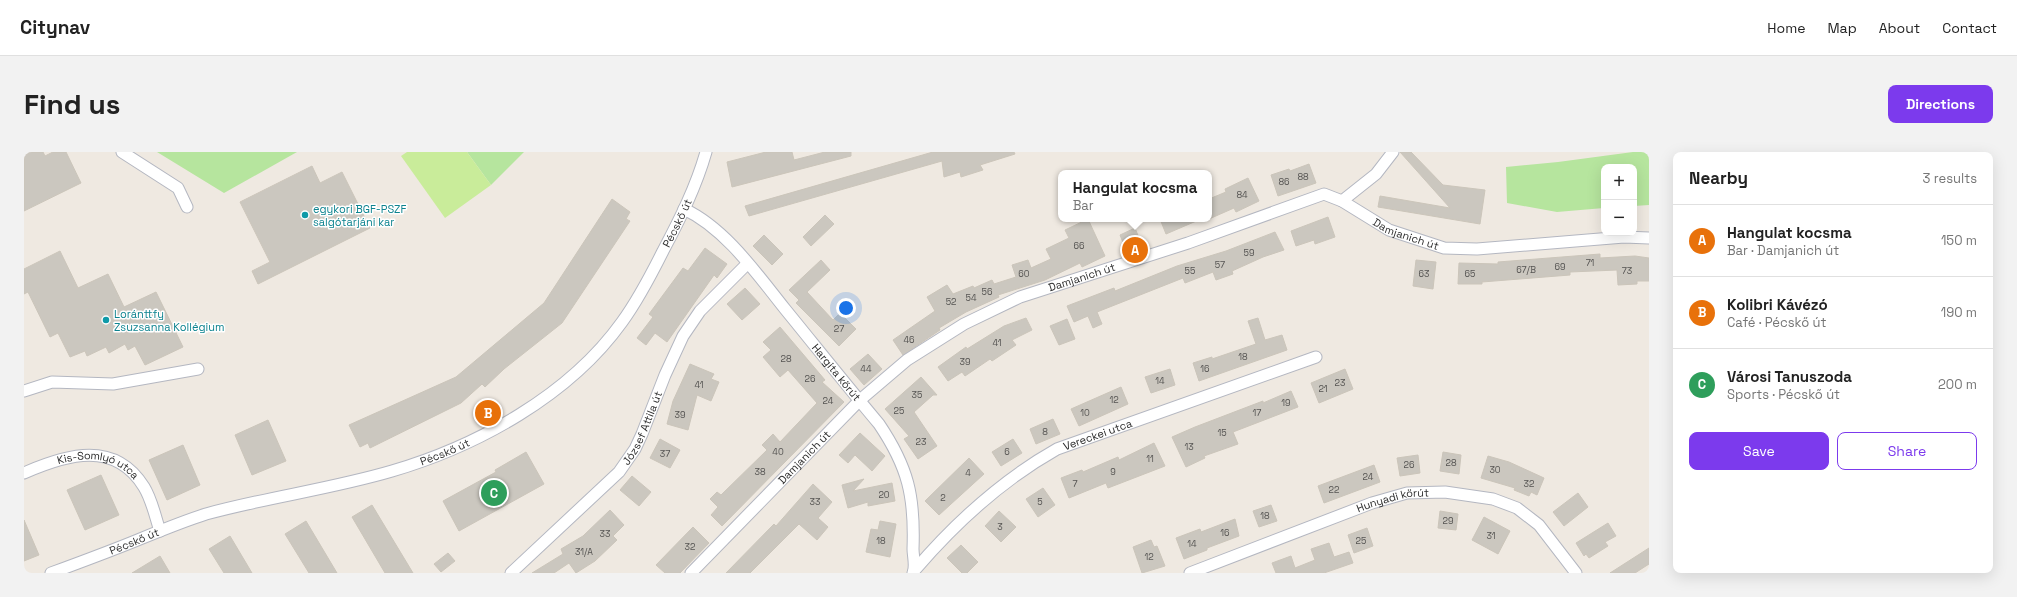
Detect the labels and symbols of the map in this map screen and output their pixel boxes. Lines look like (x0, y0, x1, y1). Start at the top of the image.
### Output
house number: 88 (1297, 171, 1309, 183)
house number: 86 (1278, 176, 1290, 188)
house number: 84 (1236, 189, 1248, 201)
street label: Pécskő út (659, 197, 695, 250)
place label: egykori BGF-PSZF salgótarjáni kar (313, 202, 406, 229)
marker: egykori BGF-PSZF salgótarjáni kar (300, 210, 310, 220)
street label: Damjanich út (1370, 215, 1441, 253)
pin: A (1122, 235, 1148, 265)
house number: 66 (1073, 240, 1085, 252)
house number: 59 (1244, 247, 1254, 259)
house number: 71 (1586, 257, 1595, 269)
house number: 57 (1215, 259, 1225, 271)
street label: Damjanich út (1046, 260, 1117, 294)
house number: 69 (1554, 261, 1566, 273)
house number: 67/B (1516, 264, 1536, 276)
house number: 55 (1185, 265, 1195, 277)
house number: 73 (1622, 265, 1632, 277)
house number: 60 (1018, 268, 1030, 280)
house number: 63 (1419, 268, 1429, 280)
house number: 65 (1465, 268, 1475, 280)
house number: 56 (982, 286, 993, 298)
house number: 54 (965, 292, 977, 304)
house number: 52 (946, 296, 956, 308)
your location (836, 298, 856, 318)
place label: Loránttfy Zsuzsanna Kollégium (114, 307, 224, 334)
marker: Loránttfy Zsuzsanna Kollégium (101, 315, 111, 325)
house number: 27 (834, 323, 844, 335)
house number: 46 (903, 334, 915, 346)
house number: 41 (992, 337, 1002, 349)
street label: Hargita körút (809, 341, 864, 404)
house number: 18 (1238, 351, 1248, 363)
house number: 28 (780, 353, 792, 365)
house number: 39 (960, 356, 970, 368)
house number: 44 (860, 363, 872, 375)
house number: 16 (1200, 363, 1210, 375)
house number: 26 (805, 373, 816, 385)
house number: 14 (1155, 375, 1165, 387)
house number: 23 (1335, 377, 1345, 389)
house number: 41 (694, 379, 704, 391)
house number: 21 (1318, 383, 1328, 395)
street label: József Attila út (619, 389, 665, 468)
house number: 35 (912, 389, 922, 401)
house number: 12 (1109, 394, 1119, 406)
house number: 24 (823, 395, 834, 407)
house number: 19 (1281, 397, 1291, 409)
pin: B (475, 398, 501, 428)
house number: 25 (894, 405, 904, 417)
house number: 10 (1080, 407, 1090, 419)
house number: 17 (1253, 407, 1261, 419)
house number: 39 (675, 409, 685, 421)
street label: Vereckei utca (1061, 416, 1135, 453)
house number: 8 (1042, 426, 1048, 438)
street label: Damjanich út (775, 427, 834, 487)
house number: 15 (1217, 427, 1227, 439)
street label: Pécskő út (418, 436, 472, 468)
house number: 23 (916, 436, 926, 448)
house number: 13 (1184, 441, 1194, 453)
house number: 40 (772, 446, 784, 458)
house number: 6 (1004, 446, 1010, 458)
street label: Kis-Somlyó utca (55, 448, 143, 482)
house number: 37 (660, 448, 670, 460)
house number: 11 (1146, 453, 1154, 465)
house number: 28 (1445, 457, 1457, 469)
house number: 26 (1404, 459, 1415, 471)
house number: 30 (1489, 464, 1501, 476)
house number: 38 (754, 466, 766, 478)
house number: 9 (1110, 466, 1116, 478)
house number: 4 (965, 467, 971, 479)
house number: 24 (1363, 471, 1374, 483)
pin: C (481, 478, 507, 508)
house number: 7 (1072, 478, 1078, 490)
house number: 32 (1524, 478, 1534, 490)
house number: 22 (1329, 484, 1339, 496)
street label: Hunyadi körút (1354, 485, 1429, 515)
house number: 20 (878, 489, 890, 501)
house number: 2 (940, 492, 946, 504)
house number: 33 (810, 496, 820, 508)
house number: 5 (1037, 496, 1043, 508)
house number: 18 (1260, 510, 1270, 522)
house number: 29 (1443, 515, 1453, 527)
house number: 3 (997, 521, 1003, 533)
street label: Pécskő út (107, 525, 161, 558)
house number: 16 (1220, 527, 1230, 539)
house number: 33 (600, 528, 610, 540)
house number: 31 (1486, 530, 1496, 542)
house number: 18 (876, 535, 886, 547)
house number: 25 (1356, 535, 1366, 547)
house number: 14 (1187, 538, 1197, 550)
house number: 32 (685, 541, 695, 553)
house number: 31/A (575, 546, 593, 558)
house number: 12 (1144, 551, 1154, 563)

